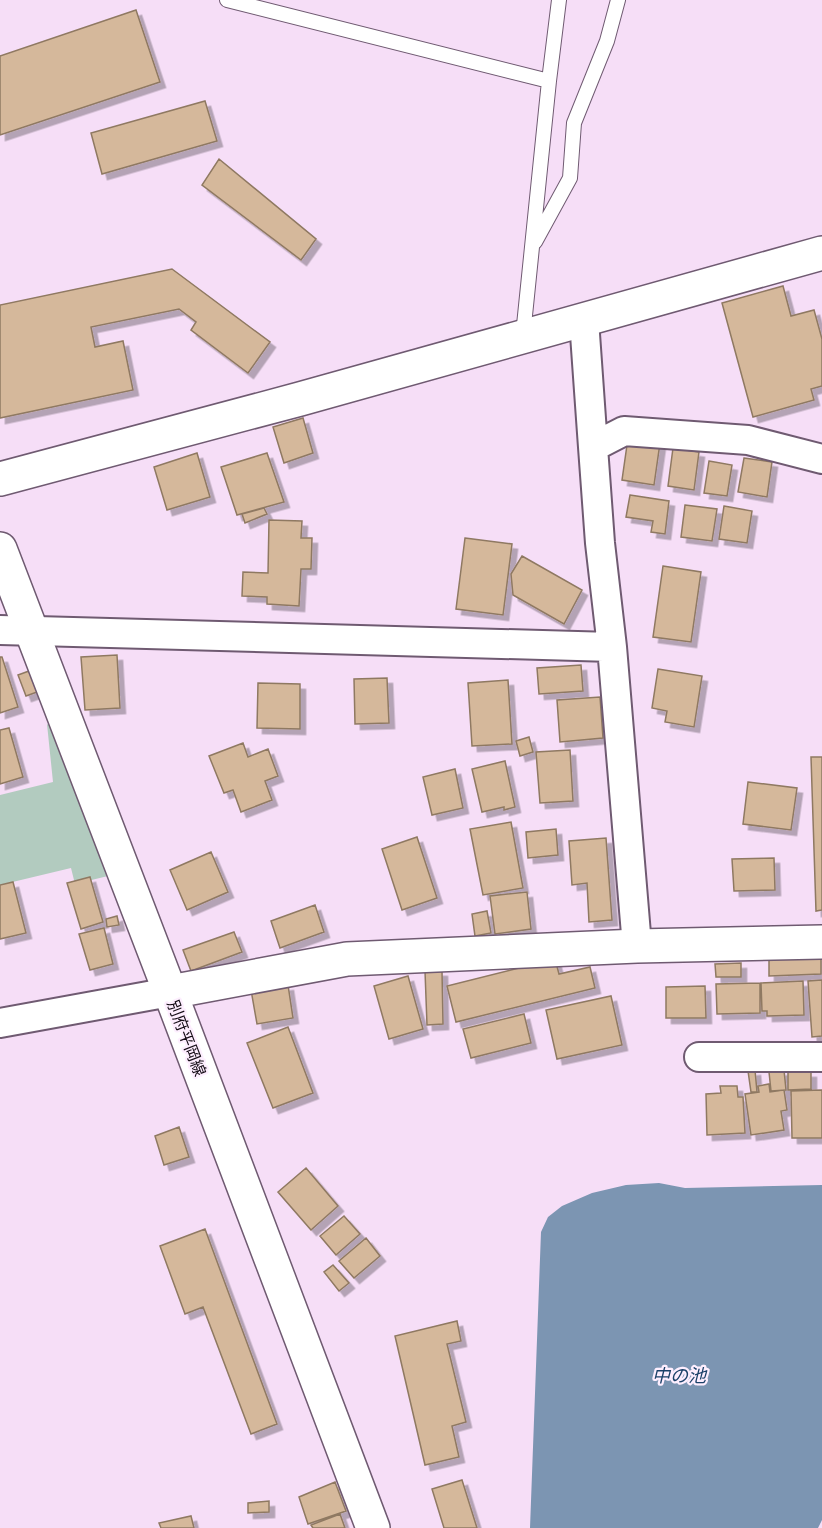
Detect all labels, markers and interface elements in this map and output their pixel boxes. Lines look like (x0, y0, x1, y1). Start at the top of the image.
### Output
street label: 別府平岡線 (161, 997, 211, 1080)
water label: 中の池 (652, 1364, 708, 1389)

